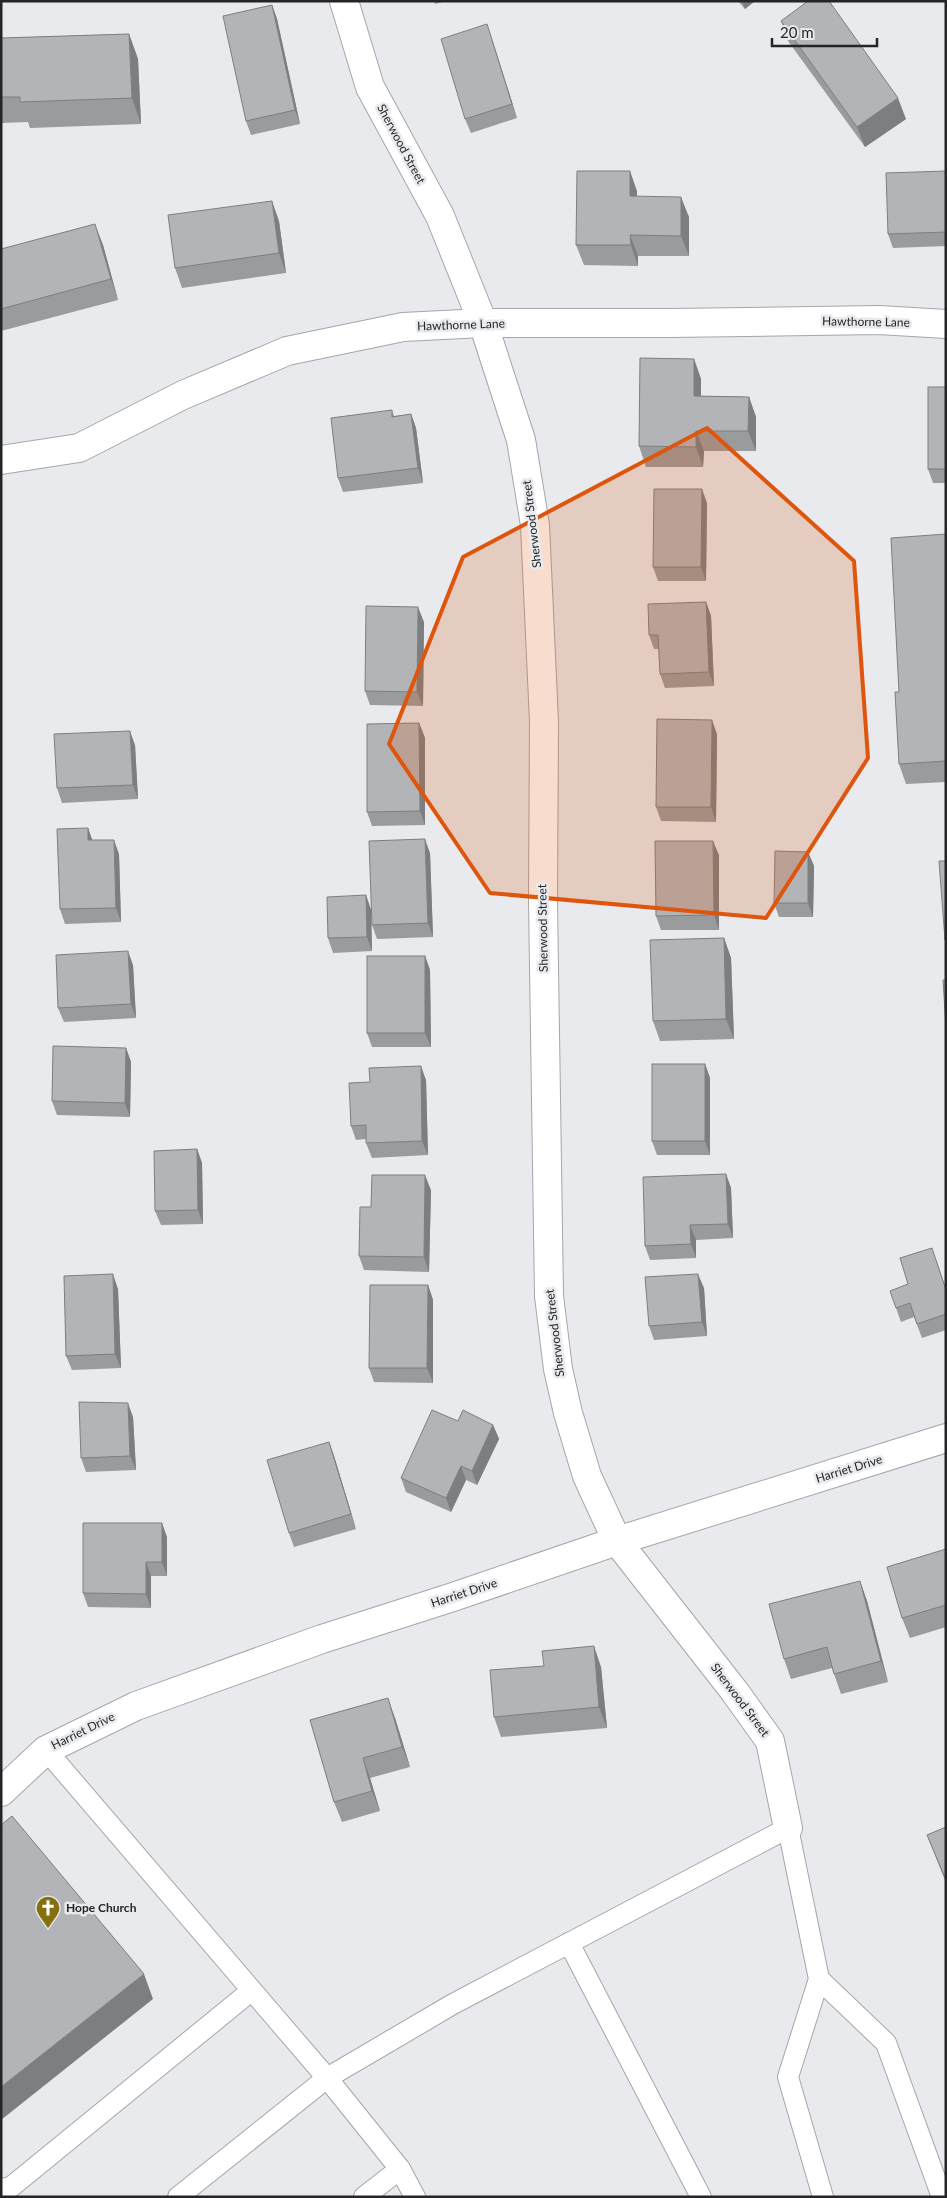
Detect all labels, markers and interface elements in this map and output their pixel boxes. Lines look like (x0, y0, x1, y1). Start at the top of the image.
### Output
scale bar (772, 15, 877, 47)
text: 20 m (780, 23, 814, 41)
street label: Sherwood Street (374, 101, 429, 187)
street label: Hawthorne Lane (822, 313, 910, 330)
street label: Hawthorne Lane (417, 315, 505, 334)
street label: Sherwood Street (519, 479, 544, 569)
street label: Sherwood Street (534, 883, 551, 972)
street label: Sherwood Street (542, 1288, 567, 1378)
street label: Harriet Drive (814, 1451, 884, 1486)
street label: Harriet Drive (429, 1575, 499, 1610)
street label: Sherwood Street (708, 1660, 773, 1740)
street label: Harriet Drive (49, 1709, 117, 1752)
church icon: Hope Church (35, 1895, 61, 1929)
place label: Hope Church (66, 1900, 137, 1915)

